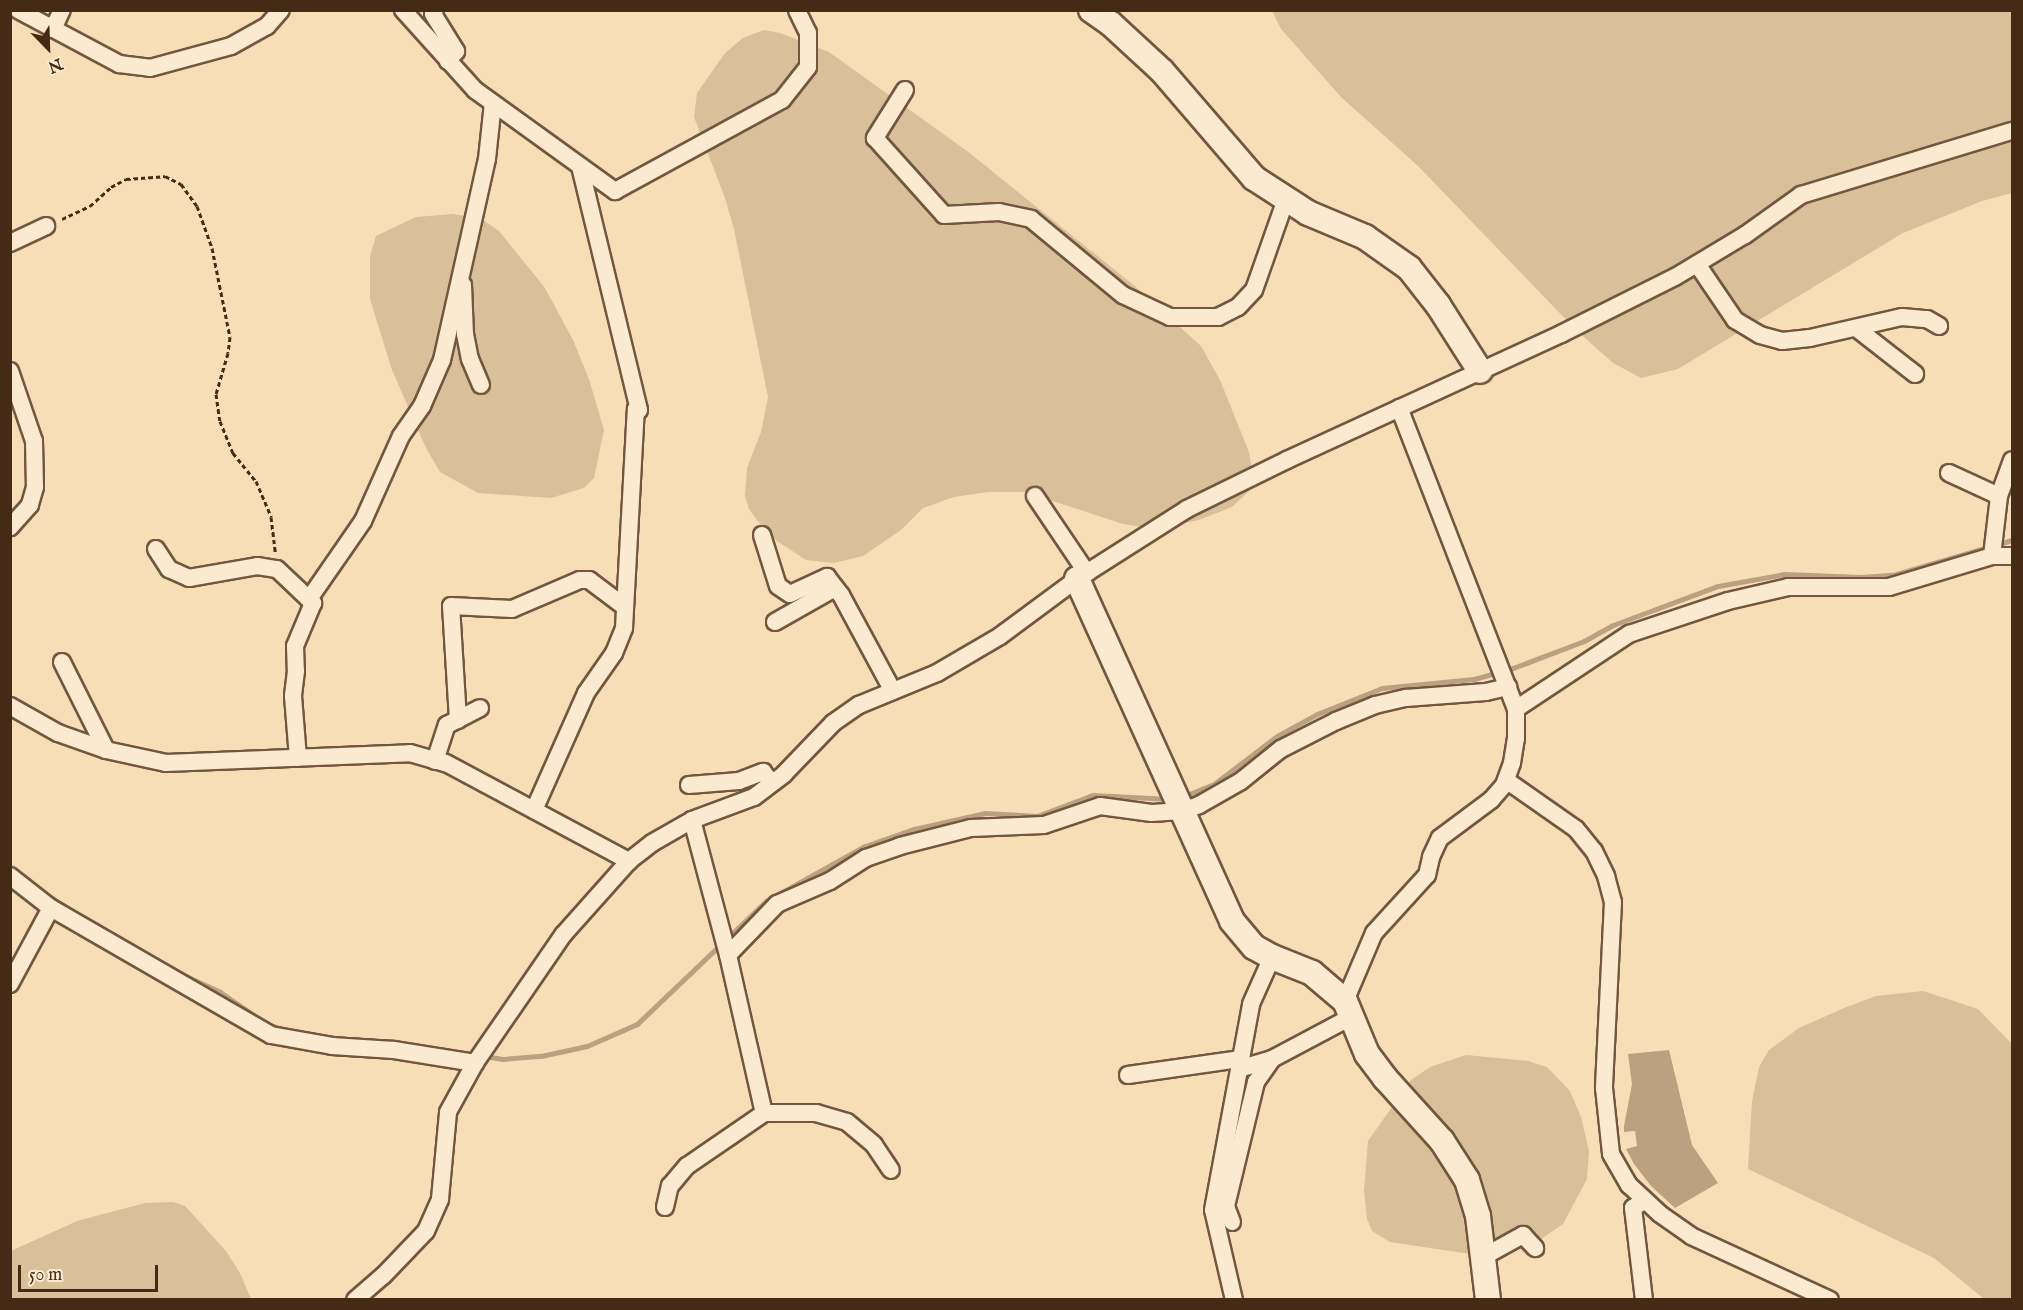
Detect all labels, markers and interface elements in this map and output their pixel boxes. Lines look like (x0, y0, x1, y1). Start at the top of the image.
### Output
north arrow (18, 18, 78, 78)
text: N (45, 53, 65, 76)
scale bar (21, 1253, 160, 1291)
text: 50 m (29, 1264, 62, 1287)

